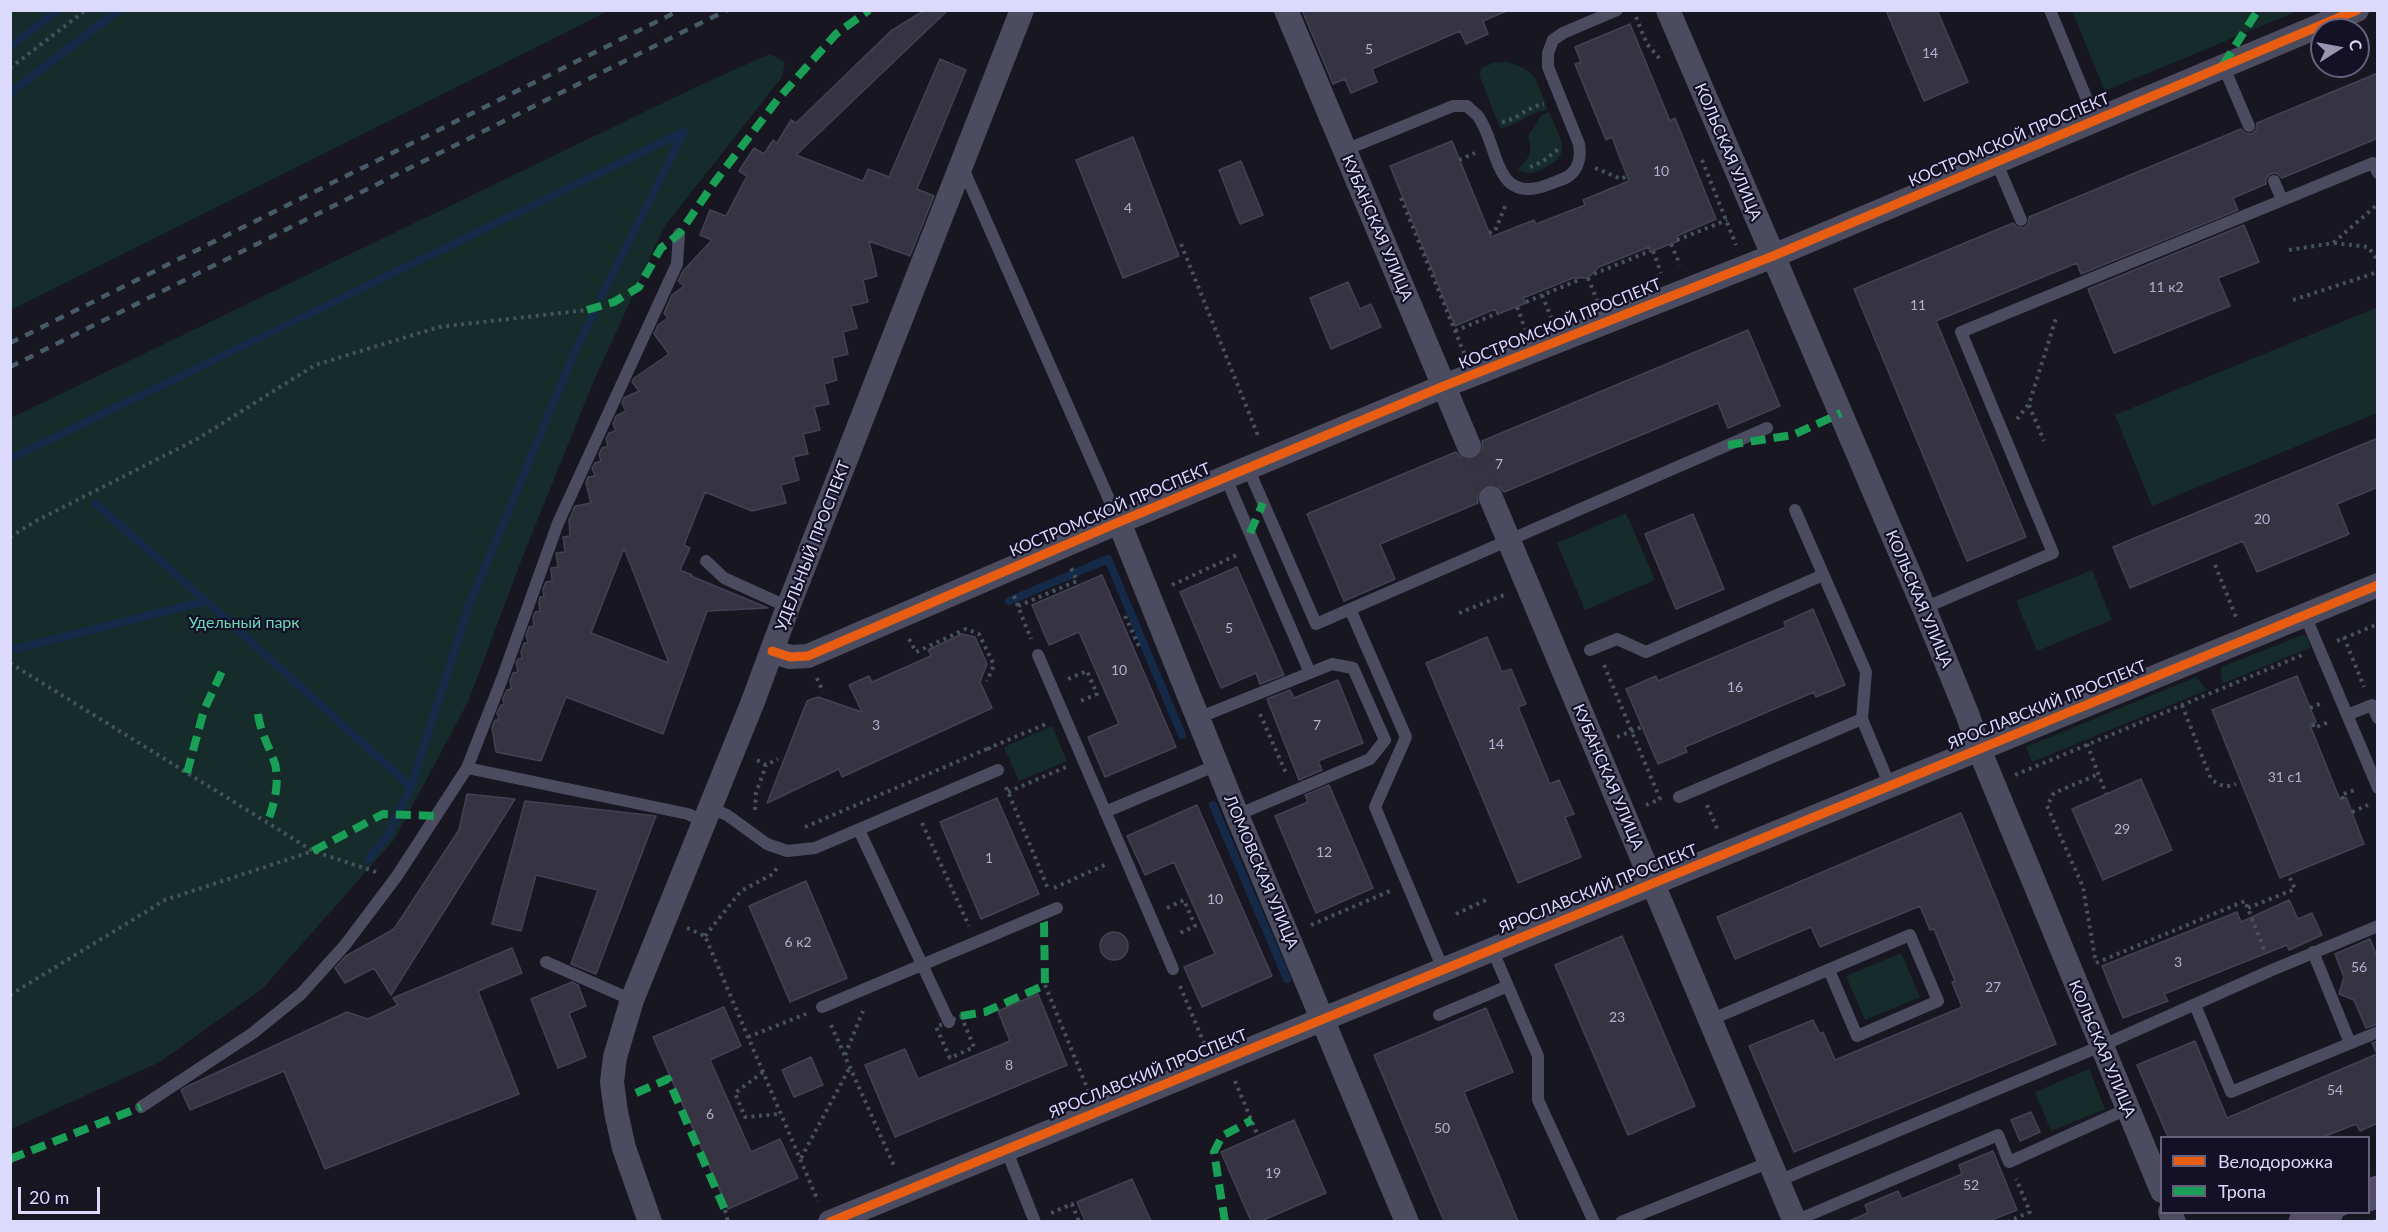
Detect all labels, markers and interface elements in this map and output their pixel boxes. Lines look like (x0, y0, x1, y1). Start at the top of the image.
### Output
north arrow (2310, 18, 2370, 78)
text: С (2346, 38, 2367, 52)
house number: 5 (1365, 41, 1373, 57)
house number: 14 (1922, 45, 1938, 61)
street label: КОЛЬСКАЯ УЛИЦА (1690, 81, 1766, 223)
street label: КОСТРОМСКОЙ ПРОСПЕКТ (1906, 89, 2112, 191)
street label: КУБАНСКАЯ УЛИЦА (1338, 152, 1416, 304)
house number: 10 (1653, 163, 1669, 179)
house number: 4 (1124, 200, 1132, 216)
street label: КОСТРОМСКОЙ ПРОСПЕКТ (1456, 275, 1664, 373)
house number: 11 к2 (2148, 279, 2184, 295)
house number: 11 (1910, 297, 1926, 313)
house number: 7 (1495, 456, 1503, 472)
street label: УДЕЛЬНЫЙ ПРОСПЕКТ (772, 458, 854, 634)
street label: КОСТРОМСКОЙ ПРОСПЕКТ (1007, 459, 1213, 561)
house number: 20 (2254, 511, 2270, 527)
street label: КОЛЬСКАЯ УЛИЦА (1881, 528, 1957, 670)
park label: Удельный парк (188, 613, 300, 633)
house number: 5 (1225, 620, 1233, 636)
street label: ЯРОСЛАВСКИЙ ПРОСПЕКТ (1945, 656, 2149, 754)
house number: 10 (1111, 662, 1127, 678)
house number: 16 (1727, 679, 1743, 695)
street label: КУБАНСКАЯ УЛИЦА (1569, 701, 1647, 853)
house number: 3 (872, 717, 880, 733)
house number: 7 (1313, 717, 1321, 733)
house number: 14 (1488, 736, 1504, 752)
house number: 31 с1 (2268, 769, 2302, 785)
street label: ЛОМОВСКАЯ УЛИЦА (1220, 792, 1302, 952)
house number: 29 (2114, 821, 2130, 837)
street label: ЯРОСЛАВСКИЙ ПРОСПЕКТ (1496, 840, 1700, 938)
house number: 12 (1316, 844, 1332, 860)
house number: 1 (985, 850, 993, 866)
house number: 10 (1207, 891, 1223, 907)
house number: 6 к2 (784, 934, 812, 950)
house number: 3 (2174, 954, 2182, 970)
house number: 56 (2351, 959, 2367, 975)
street label: КОЛЬСКАЯ УЛИЦА (2064, 978, 2140, 1120)
house number: 27 (1985, 979, 2001, 995)
house number: 23 (1609, 1009, 1625, 1025)
street label: ЯРОСЛАВСКИЙ ПРОСПЕКТ (1046, 1025, 1250, 1123)
house number: 8 (1005, 1057, 1013, 1073)
house number: 54 (2327, 1082, 2343, 1098)
house number: 6 (706, 1106, 714, 1122)
house number: 50 (1434, 1120, 1450, 1136)
legend (2160, 1136, 2370, 1214)
text: Велодорожка (2218, 1150, 2333, 1172)
house number: 19 (1265, 1165, 1281, 1181)
scale bar (21, 1175, 104, 1213)
house number: 52 (1963, 1177, 1979, 1193)
text: Тропа (2218, 1180, 2266, 1202)
text: 20 m (29, 1186, 69, 1208)

